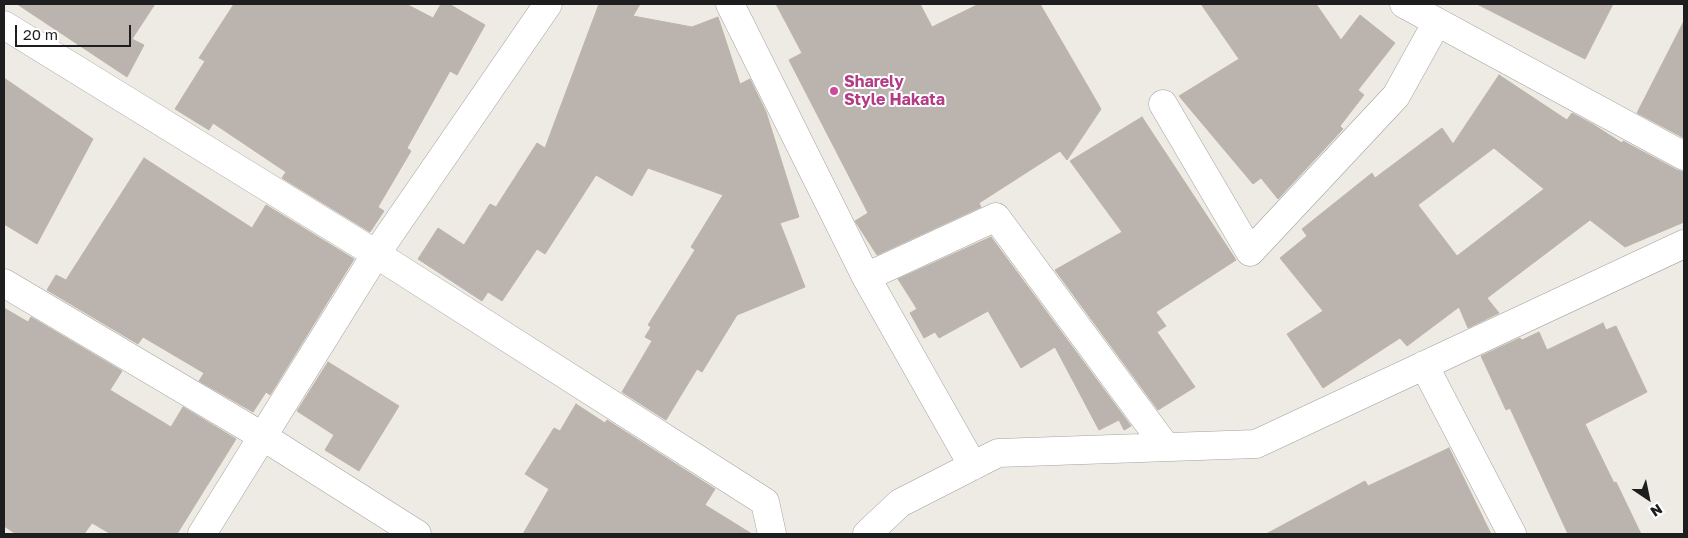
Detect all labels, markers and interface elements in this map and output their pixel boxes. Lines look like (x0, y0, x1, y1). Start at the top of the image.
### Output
scale bar (18, 15, 134, 47)
text: 20 m (23, 25, 58, 43)
place label: Sharely Style Hakata (844, 72, 945, 110)
marker: Sharely Style Hakata (828, 85, 840, 97)
north arrow (1623, 473, 1673, 523)
text: N (1648, 501, 1666, 521)

